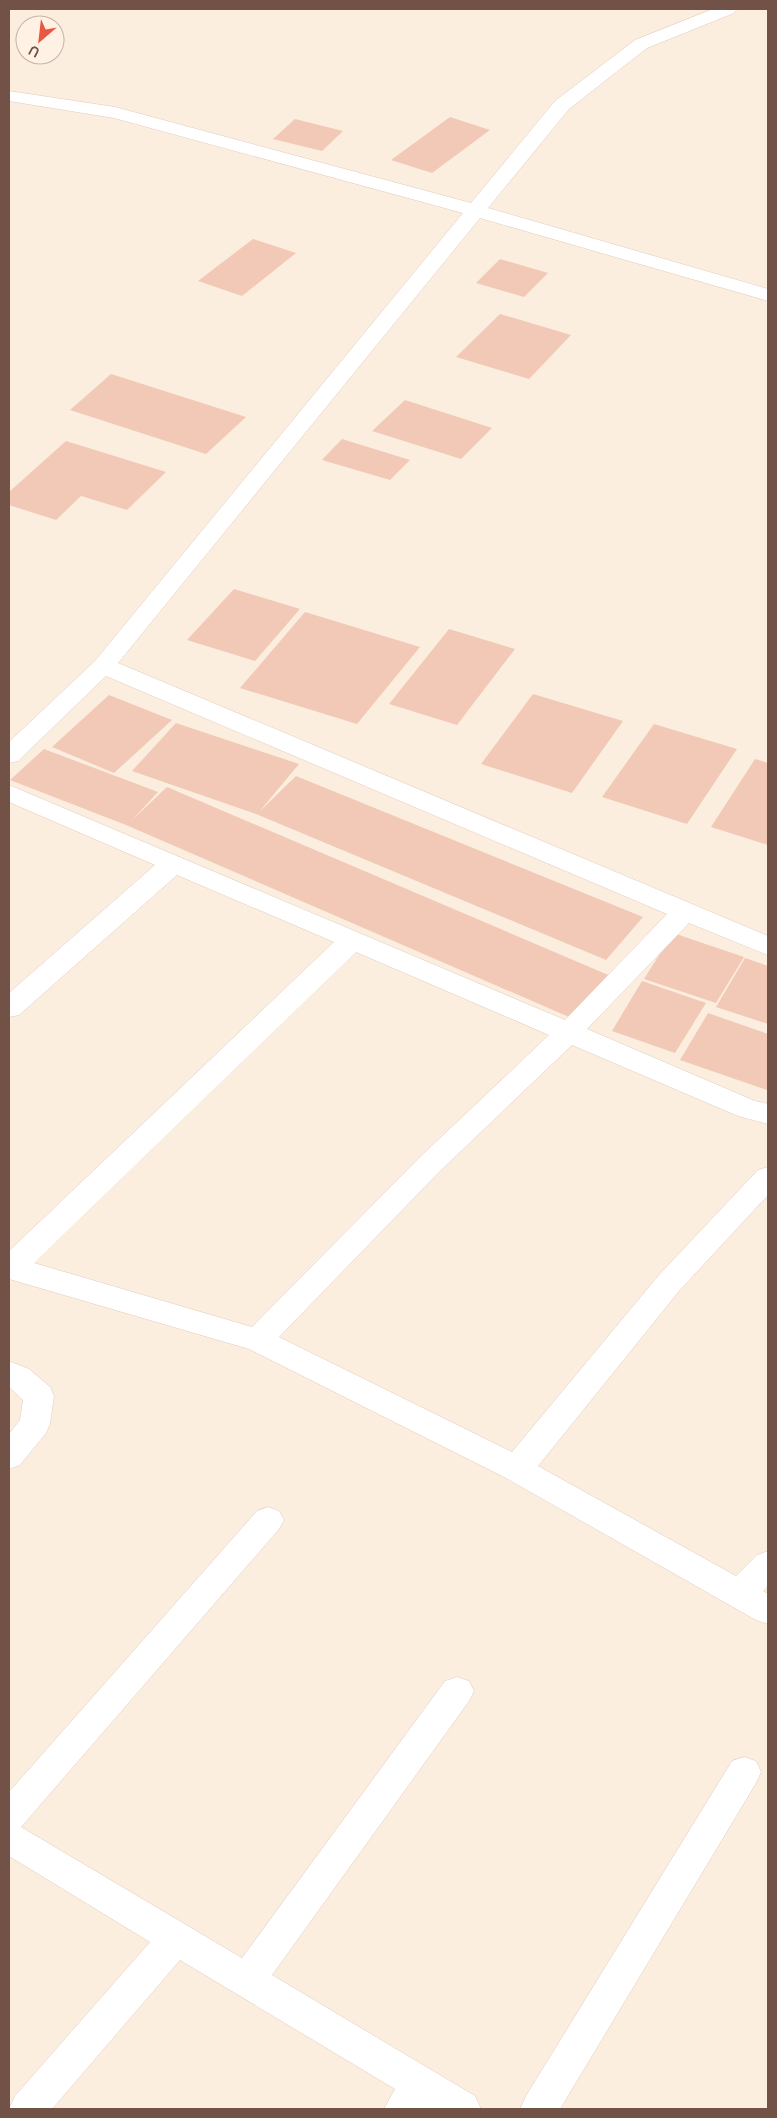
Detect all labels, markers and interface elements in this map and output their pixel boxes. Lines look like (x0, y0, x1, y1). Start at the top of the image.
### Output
north arrow (15, 15, 65, 65)
text: U (25, 41, 43, 62)

